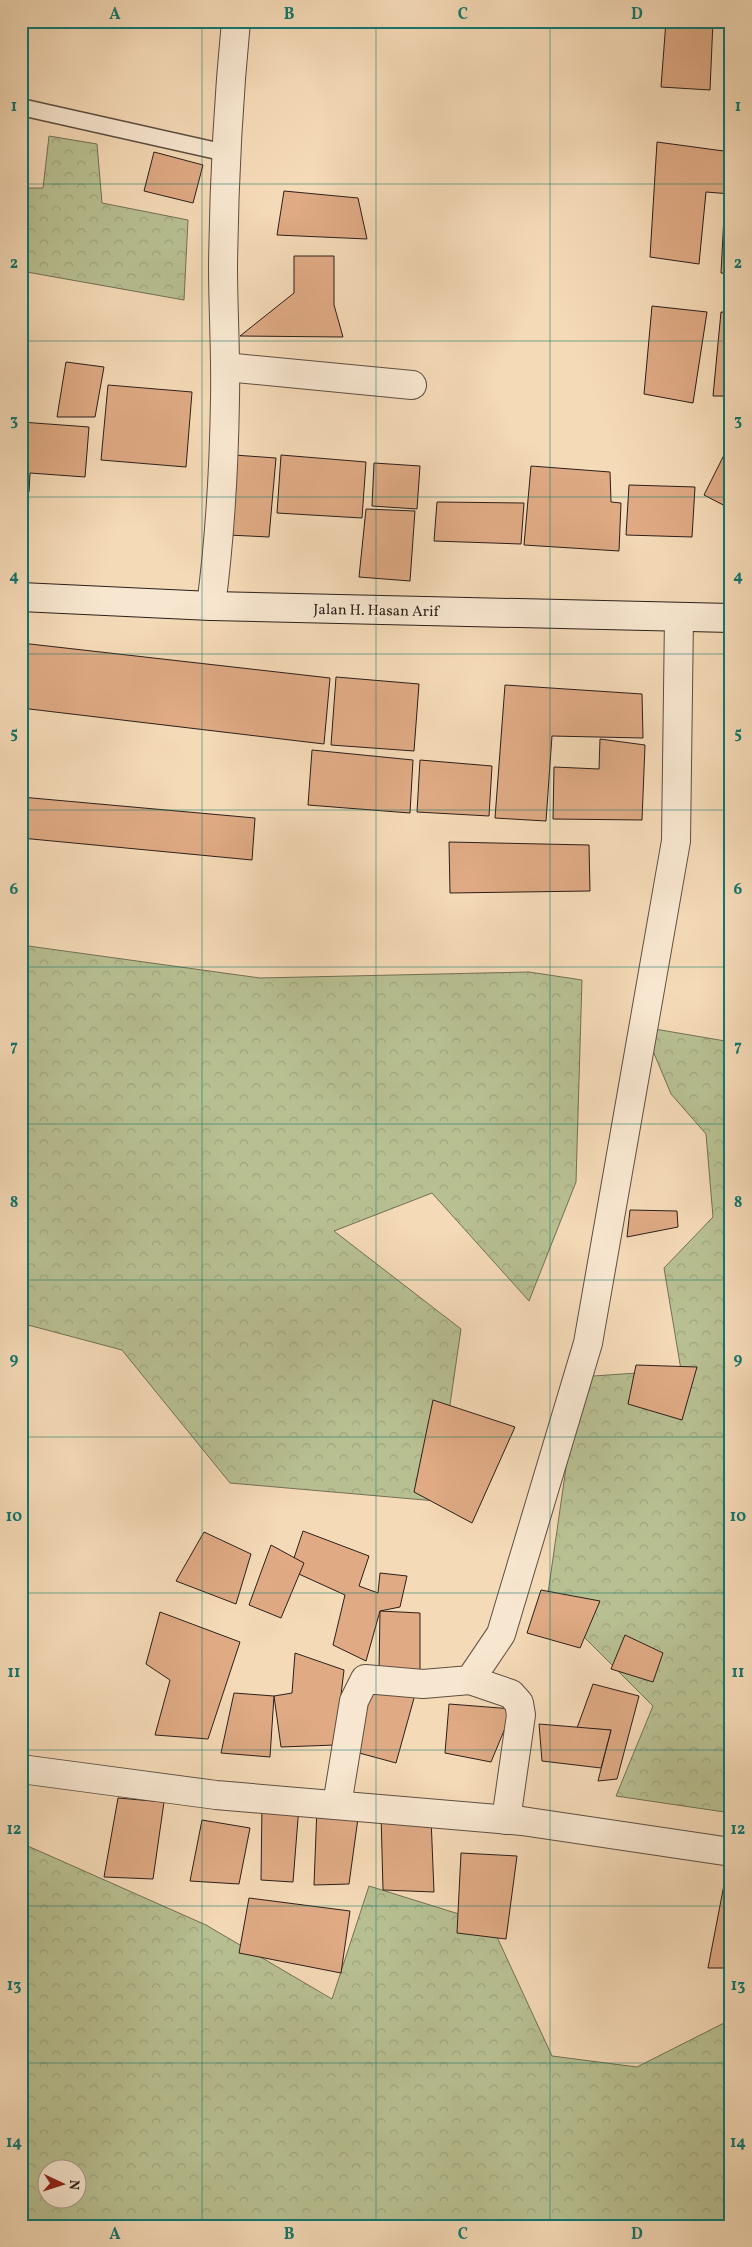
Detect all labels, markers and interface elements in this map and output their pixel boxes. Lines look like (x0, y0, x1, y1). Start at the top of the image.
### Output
text: A (109, 4, 121, 26)
text: B (284, 4, 295, 26)
text: C (458, 4, 468, 26)
text: D (631, 4, 643, 26)
text: 1 (11, 96, 17, 118)
text: 1 (735, 96, 741, 118)
text: 2 (10, 253, 18, 275)
text: 2 (734, 253, 742, 275)
text: 3 (10, 410, 18, 432)
text: 3 (734, 410, 742, 432)
text: 4 (9, 566, 19, 588)
text: 4 (733, 566, 743, 588)
street label: Jalan H. Hasan Arif (313, 600, 441, 623)
text: 5 (10, 723, 18, 745)
text: 5 (734, 723, 742, 745)
text: 6 (10, 879, 19, 901)
text: 6 (734, 879, 743, 901)
text: 7 (10, 1036, 18, 1058)
text: 7 (734, 1036, 742, 1058)
text: 8 (10, 1192, 18, 1214)
text: 8 (734, 1192, 742, 1214)
text: 9 (10, 1349, 19, 1371)
text: 9 (734, 1349, 743, 1371)
text: 10 (6, 1506, 22, 1528)
text: 10 (730, 1506, 746, 1528)
text: 11 (8, 1662, 20, 1684)
text: 11 (732, 1662, 744, 1684)
text: 12 (7, 1819, 21, 1841)
text: 12 (731, 1819, 745, 1841)
text: 13 (7, 1975, 21, 1997)
text: 13 (731, 1975, 745, 1997)
text: 14 (6, 2132, 22, 2154)
text: 14 (730, 2132, 746, 2154)
north arrow (38, 2160, 88, 2210)
text: N (64, 2179, 83, 2191)
text: A (109, 2224, 121, 2246)
text: B (284, 2224, 295, 2246)
text: C (458, 2224, 468, 2246)
text: D (631, 2224, 643, 2246)

